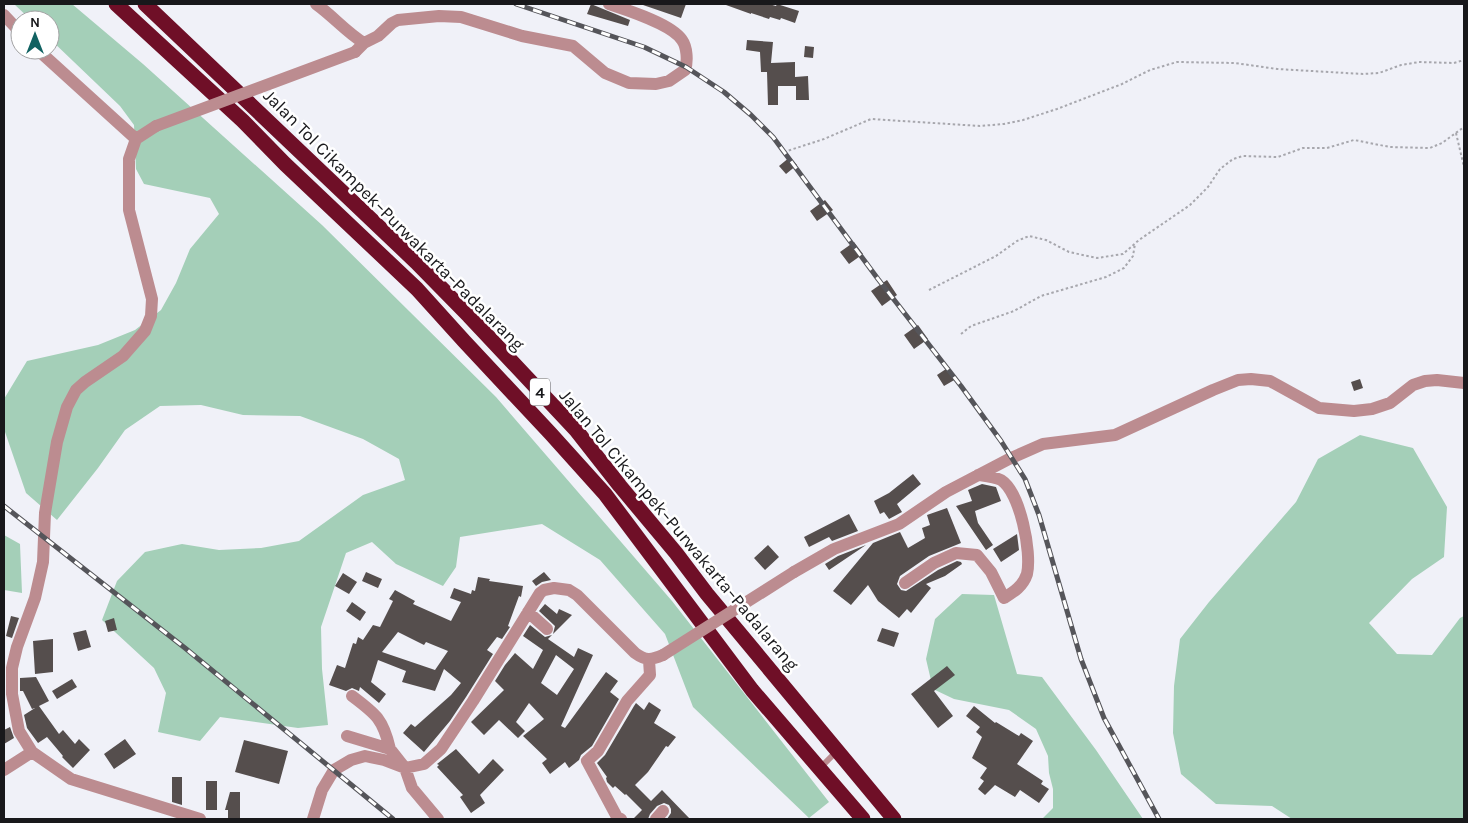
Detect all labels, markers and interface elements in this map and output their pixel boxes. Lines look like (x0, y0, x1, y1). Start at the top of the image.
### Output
north arrow (10, 10, 60, 60)
text: N (30, 14, 40, 31)
street label: Jalan Tol Cikampek–Purwakarta–Padalarang (259, 85, 529, 355)
road number: 4 (530, 378, 550, 406)
street label: Jalan Tol Cikampek–Purwakarta–Padalarang (555, 385, 803, 675)

